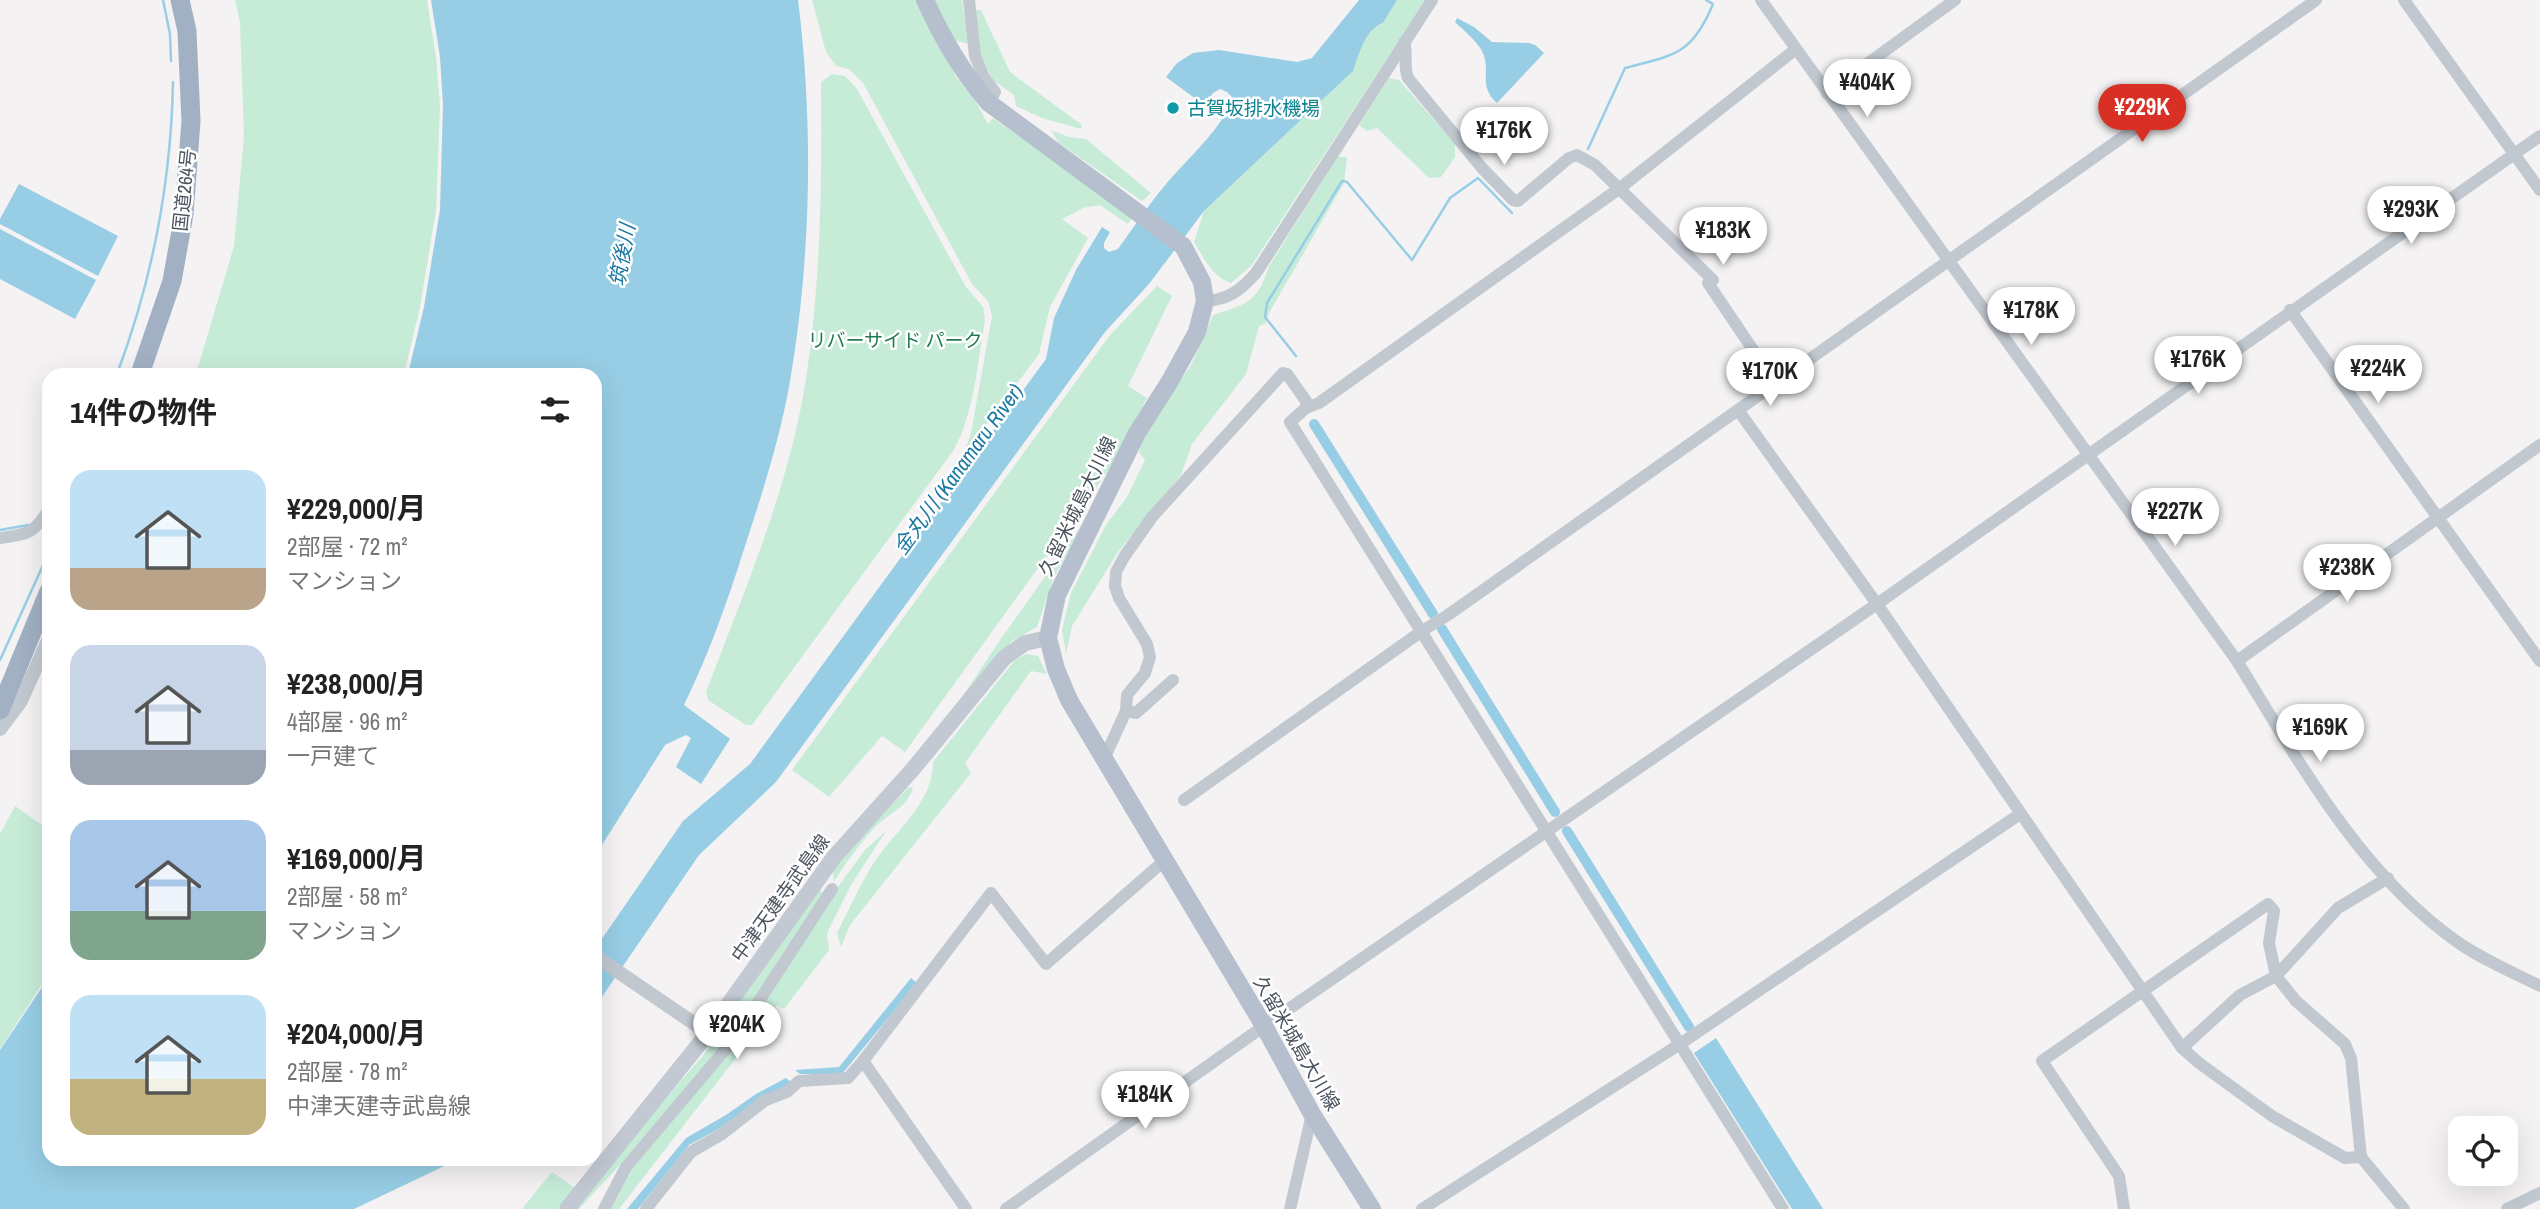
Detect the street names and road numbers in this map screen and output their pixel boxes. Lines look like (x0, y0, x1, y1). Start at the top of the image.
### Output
street label: 国道264号 (167, 147, 201, 233)
street label: 久留米城島大川線 (1032, 432, 1122, 580)
street label: 中津天建寺武島線 (725, 829, 835, 967)
street label: 久留米城島大川線 (1248, 971, 1346, 1115)

